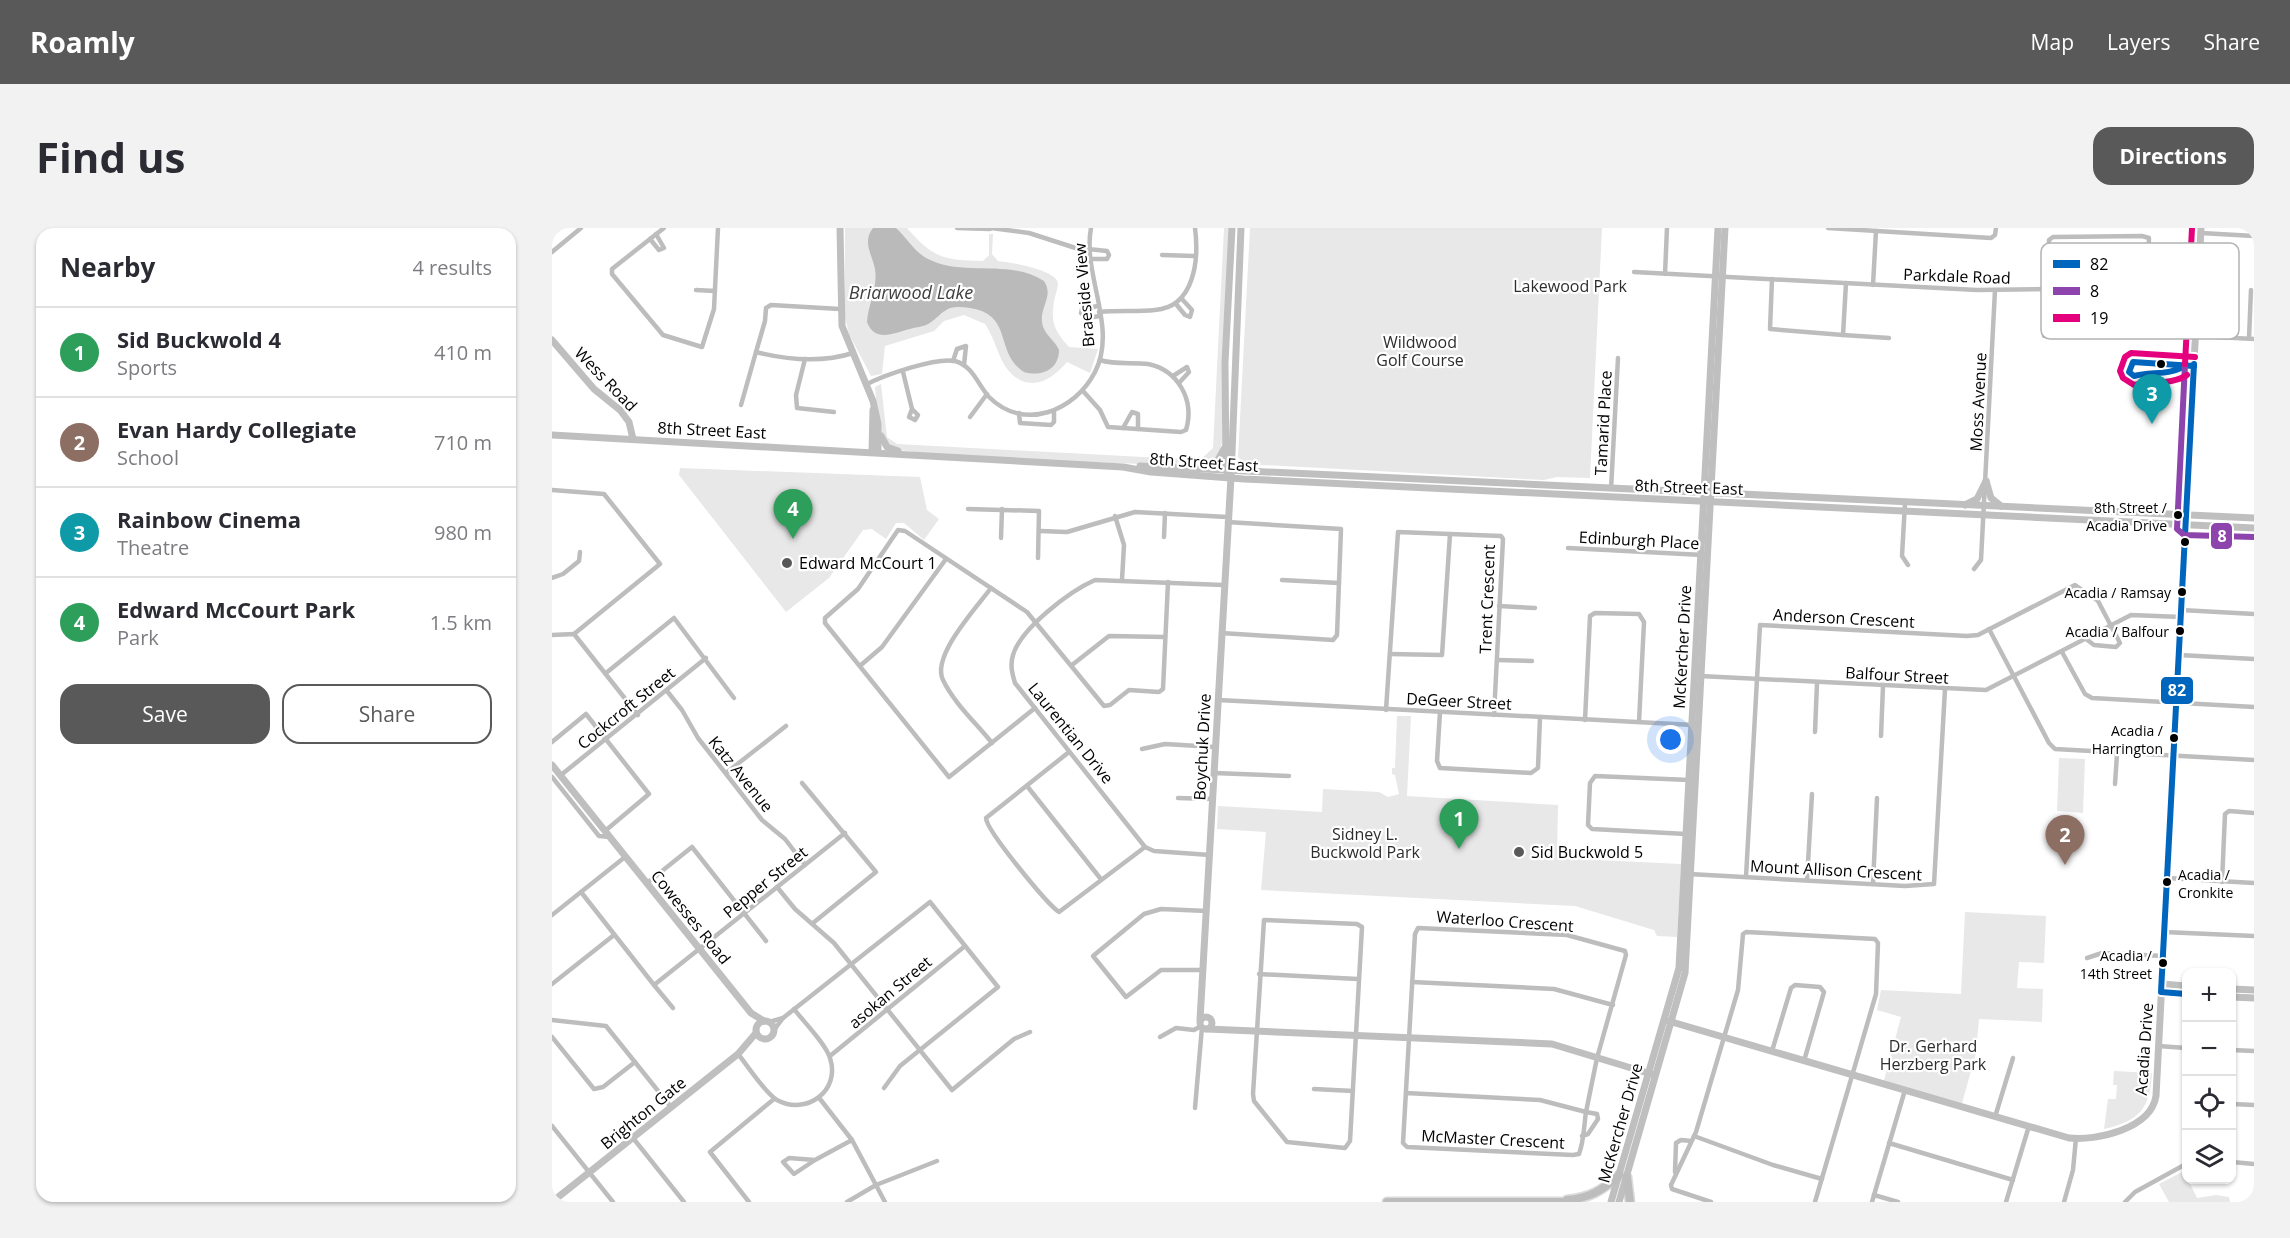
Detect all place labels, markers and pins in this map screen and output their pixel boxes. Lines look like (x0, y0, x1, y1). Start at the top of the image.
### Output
unlabelled marker (2155, 358, 2167, 370)
pin: 3 (2132, 374, 2172, 424)
pin: 4 (774, 490, 812, 539)
place label: 8th Street / Acadia Drive (2086, 498, 2167, 535)
marker: 8th Street / Acadia Drive (2172, 509, 2184, 521)
unlabelled marker (2179, 536, 2191, 548)
place label: Edward McCourt 1 (799, 552, 937, 574)
marker: Edward McCourt 1 (780, 556, 794, 570)
place label: Acadia / Ramsay (2065, 583, 2172, 602)
marker: Acadia / Ramsay (2176, 586, 2188, 598)
place label: Acadia / Balfour (2066, 622, 2169, 641)
marker: Acadia / Balfour (2174, 625, 2186, 637)
place label: Acadia / Harrington (2092, 721, 2163, 758)
marker: Acadia / Harrington (2168, 732, 2180, 744)
pin: 1 (1440, 800, 1478, 849)
pin: 2 (2046, 816, 2084, 865)
place label: Sid Buckwold 5 (1531, 841, 1643, 863)
marker: Sid Buckwold 5 (1512, 845, 1526, 859)
place label: Acadia / Cronkite (2178, 865, 2233, 902)
marker: Acadia / Cronkite (2161, 876, 2173, 888)
place label: Acadia / 14th Street (2080, 946, 2152, 983)
marker: Acadia / 14th Street (2157, 957, 2169, 969)

